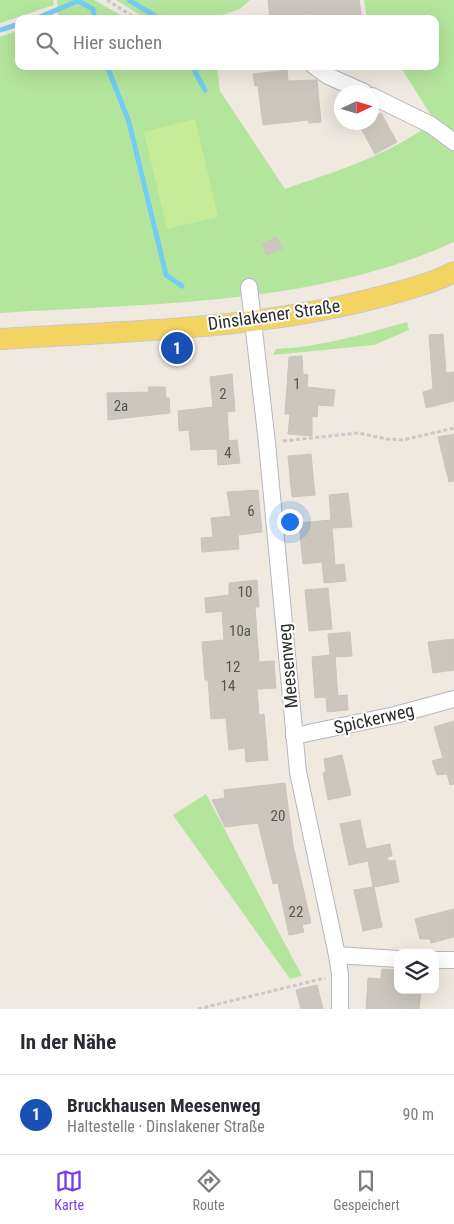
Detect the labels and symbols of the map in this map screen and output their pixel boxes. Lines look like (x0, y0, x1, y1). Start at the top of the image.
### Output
north arrow (334, 85, 379, 130)
street label: Dinslakener Straße (206, 295, 341, 334)
pin: 1 (161, 329, 193, 367)
house number: 1 (293, 375, 301, 393)
house number: 2 (219, 385, 227, 403)
house number: 2a (114, 397, 128, 415)
house number: 4 (224, 444, 232, 462)
house number: 6 (247, 502, 255, 520)
your location (277, 509, 303, 535)
house number: 10 (238, 583, 252, 601)
house number: 10a (229, 622, 251, 640)
street label: Meesenweg (273, 623, 302, 709)
house number: 12 (226, 658, 240, 676)
house number: 14 (221, 677, 235, 695)
street label: Spickerweg (332, 699, 416, 738)
house number: 20 (271, 807, 285, 825)
house number: 22 (289, 903, 303, 921)

